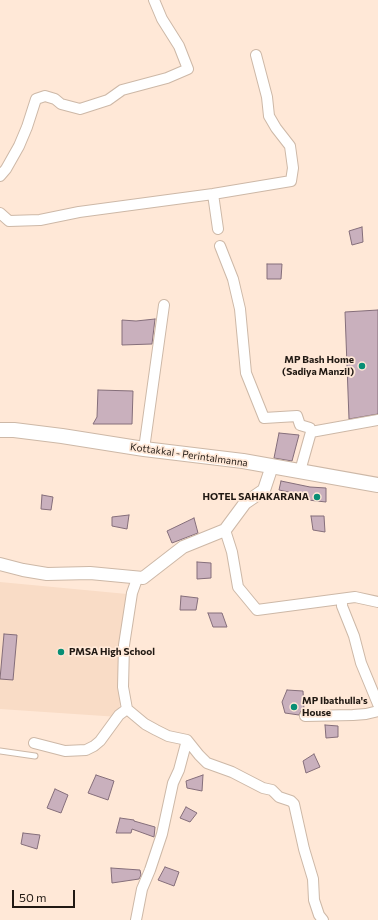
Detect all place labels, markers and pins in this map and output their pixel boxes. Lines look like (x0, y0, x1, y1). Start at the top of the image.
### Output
place label: MP Bash Home (Sadiya Manzil) (282, 354, 354, 378)
marker: MP Bash Home (Sadiya Manzil) (357, 361, 367, 371)
place label: HOTEL SAHAKARANA (203, 491, 309, 503)
marker: HOTEL SAHAKARANA (312, 492, 322, 502)
place label: PMSA High School (69, 646, 155, 658)
marker: PMSA High School (56, 647, 66, 657)
place label: MP Ibathulla's House (302, 695, 368, 718)
marker: MP Ibathulla's House (289, 702, 299, 712)

